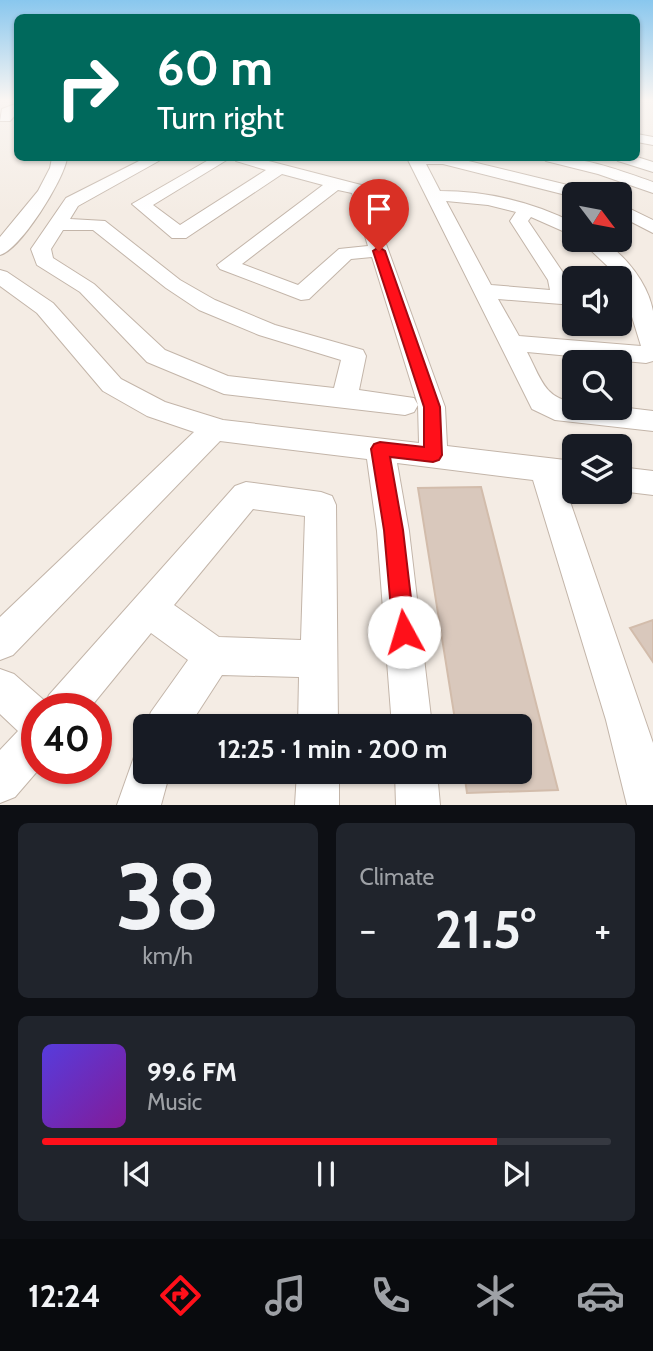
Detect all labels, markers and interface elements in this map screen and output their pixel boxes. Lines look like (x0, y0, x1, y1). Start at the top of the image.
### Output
text: 60 m (157, 38, 273, 97)
icon: right (42, 42, 133, 133)
text: Turn right (157, 98, 284, 137)
pin (349, 179, 409, 251)
north arrow (562, 182, 632, 252)
map controls (562, 182, 632, 504)
icon: arrive (360, 190, 398, 228)
button: sound (562, 266, 632, 336)
button: search (562, 350, 632, 420)
button: layers (562, 434, 632, 504)
position arrow (367, 595, 441, 669)
speed limit sign: 40 (21, 693, 112, 784)
text: 12:25 · 1 min · 200 m (218, 733, 447, 765)
text: 38 (116, 841, 220, 952)
text: Climate (360, 863, 434, 891)
text: 21.5° (435, 898, 536, 961)
text: − (360, 906, 376, 953)
text: + (594, 906, 611, 953)
text: km/h (143, 942, 193, 970)
text: 99.6 FM (147, 1056, 237, 1088)
text: Music (147, 1088, 202, 1116)
icon: previous (118, 1155, 156, 1193)
icon: pause (307, 1155, 345, 1193)
icon: next (497, 1155, 535, 1193)
icon: directions (156, 1271, 205, 1320)
icon: music (261, 1271, 310, 1320)
icon: phone (366, 1271, 415, 1320)
icon: climate (471, 1271, 520, 1320)
icon: car (576, 1271, 625, 1320)
text: 12:24 (28, 1276, 101, 1315)

